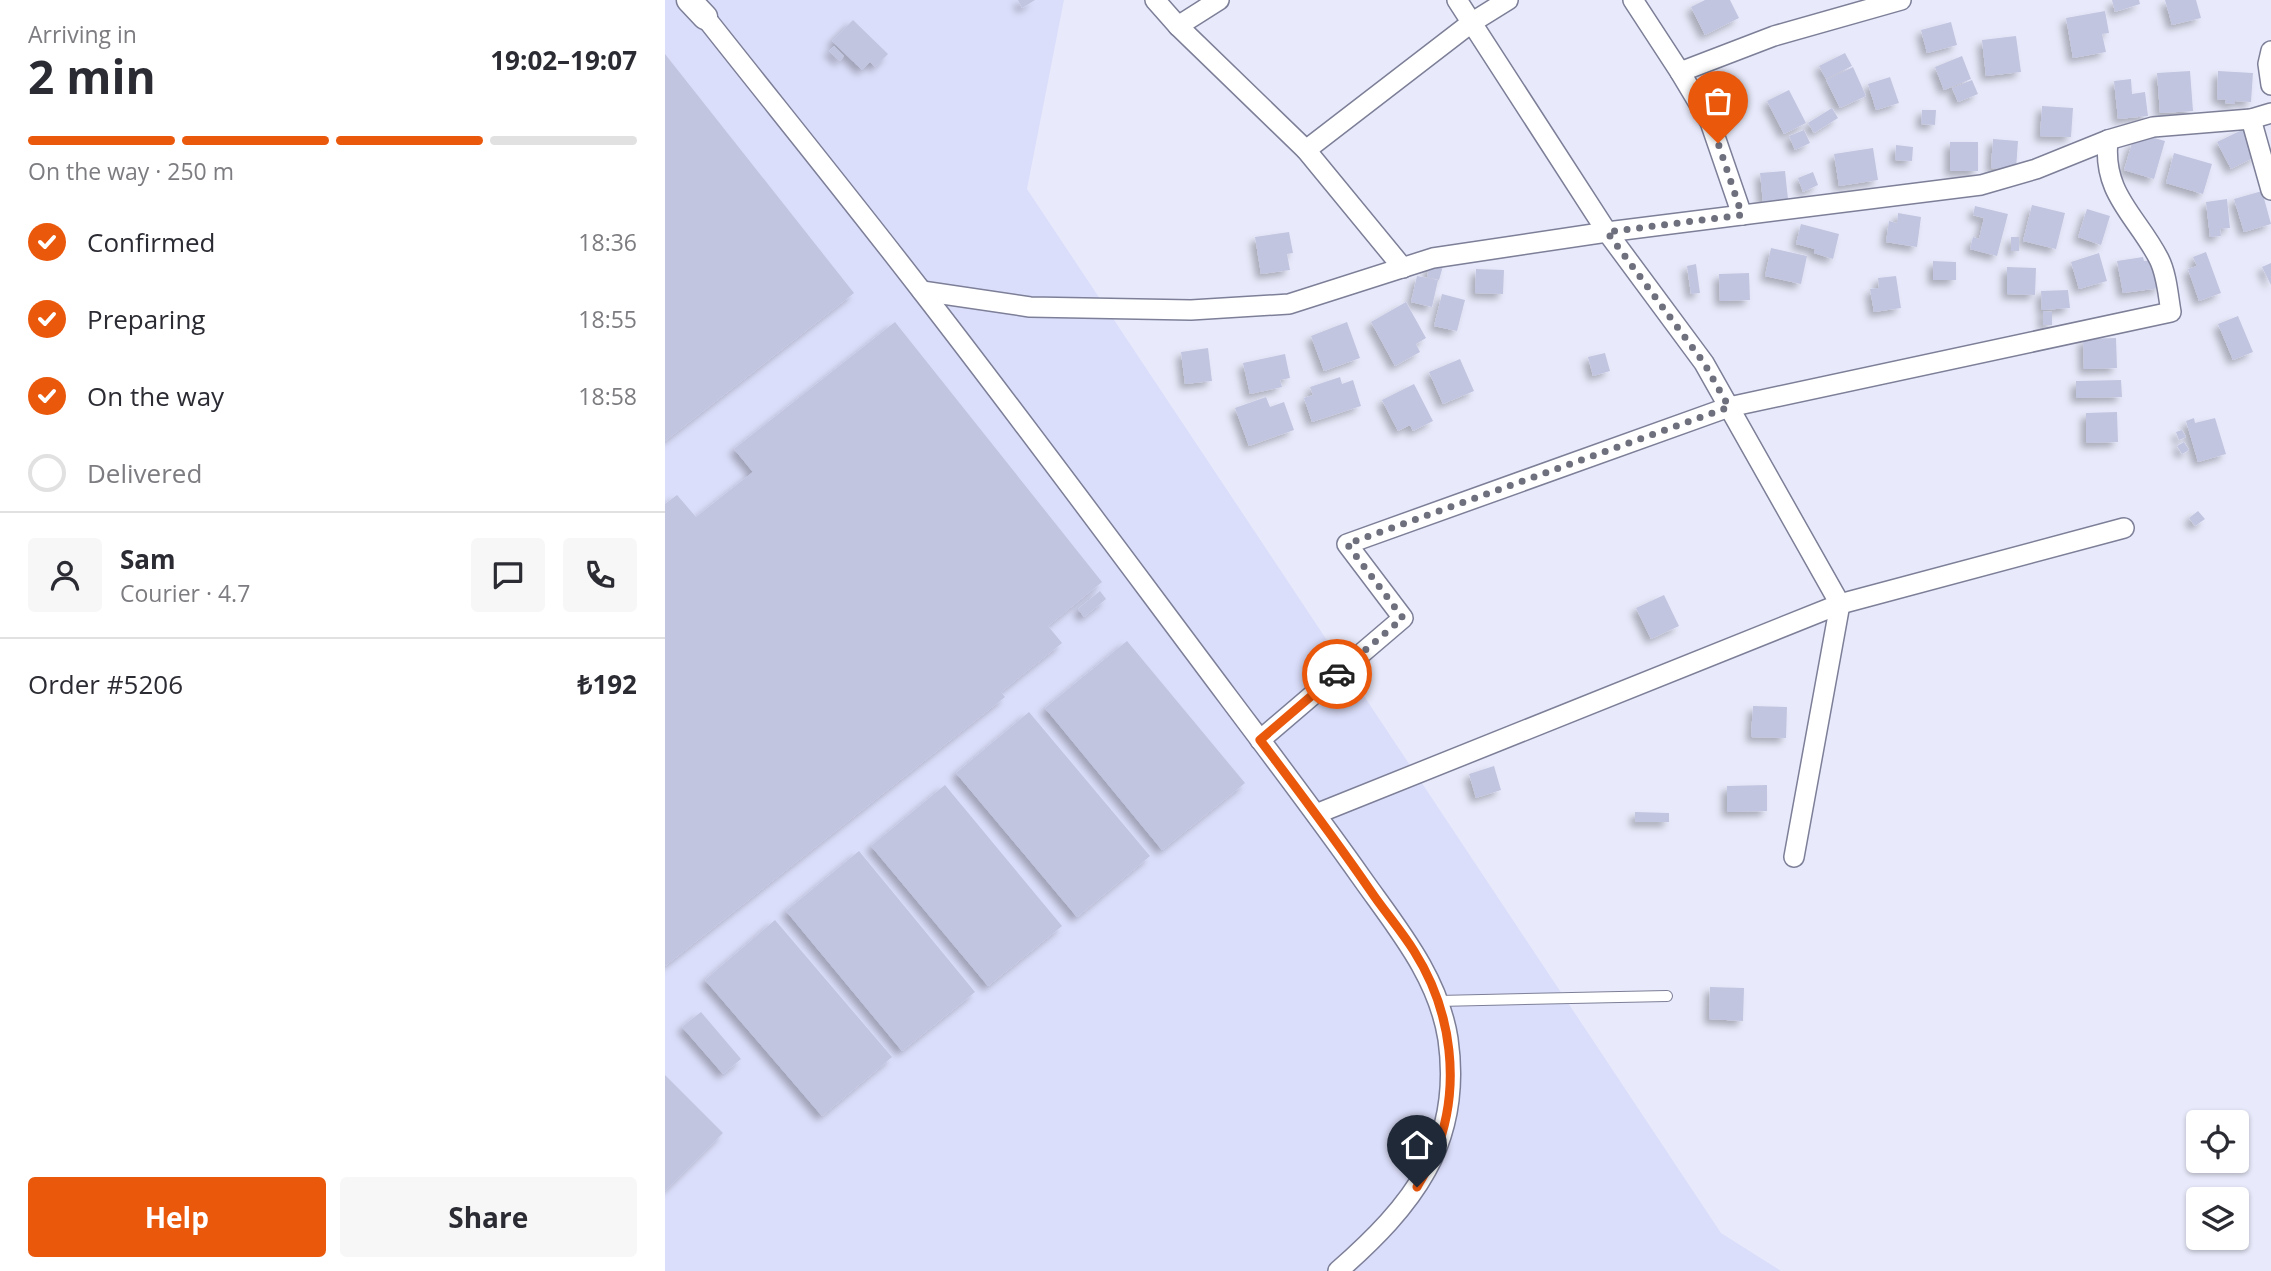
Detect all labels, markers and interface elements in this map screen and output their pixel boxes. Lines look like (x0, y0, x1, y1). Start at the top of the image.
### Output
text: Arriving in (28, 18, 137, 50)
text: 19:02–19:07 (490, 42, 637, 78)
text: 2 min (28, 45, 156, 107)
pin (1688, 71, 1748, 143)
icon: bag (1699, 82, 1737, 120)
text: On the way · 250 m (28, 155, 234, 187)
icon: check (28, 223, 66, 261)
text: Confirmed (87, 224, 215, 260)
text: 18:36 (578, 226, 637, 258)
icon: check (28, 300, 66, 338)
text: Preparing (87, 301, 205, 337)
text: 18:55 (578, 303, 637, 335)
icon: check (28, 377, 66, 415)
text: On the way (87, 378, 224, 414)
text: 18:58 (578, 380, 637, 412)
text: Delivered (87, 455, 202, 491)
button: person (28, 538, 102, 612)
button: chat (471, 538, 545, 612)
button: phone (563, 538, 637, 612)
text: Sam (120, 541, 176, 577)
text: Courier · 4.7 (120, 577, 250, 609)
courier (1302, 639, 1372, 709)
icon: car (1318, 655, 1356, 693)
text: Order #5206 (28, 666, 183, 702)
text: ₺192 (578, 666, 637, 702)
map controls (2186, 1110, 2249, 1250)
button: locate (2186, 1110, 2249, 1173)
pin (1387, 1115, 1447, 1187)
icon: home (1398, 1126, 1436, 1164)
button: Help (28, 1177, 326, 1257)
button: Share (340, 1177, 637, 1257)
button: layers (2186, 1187, 2249, 1250)

